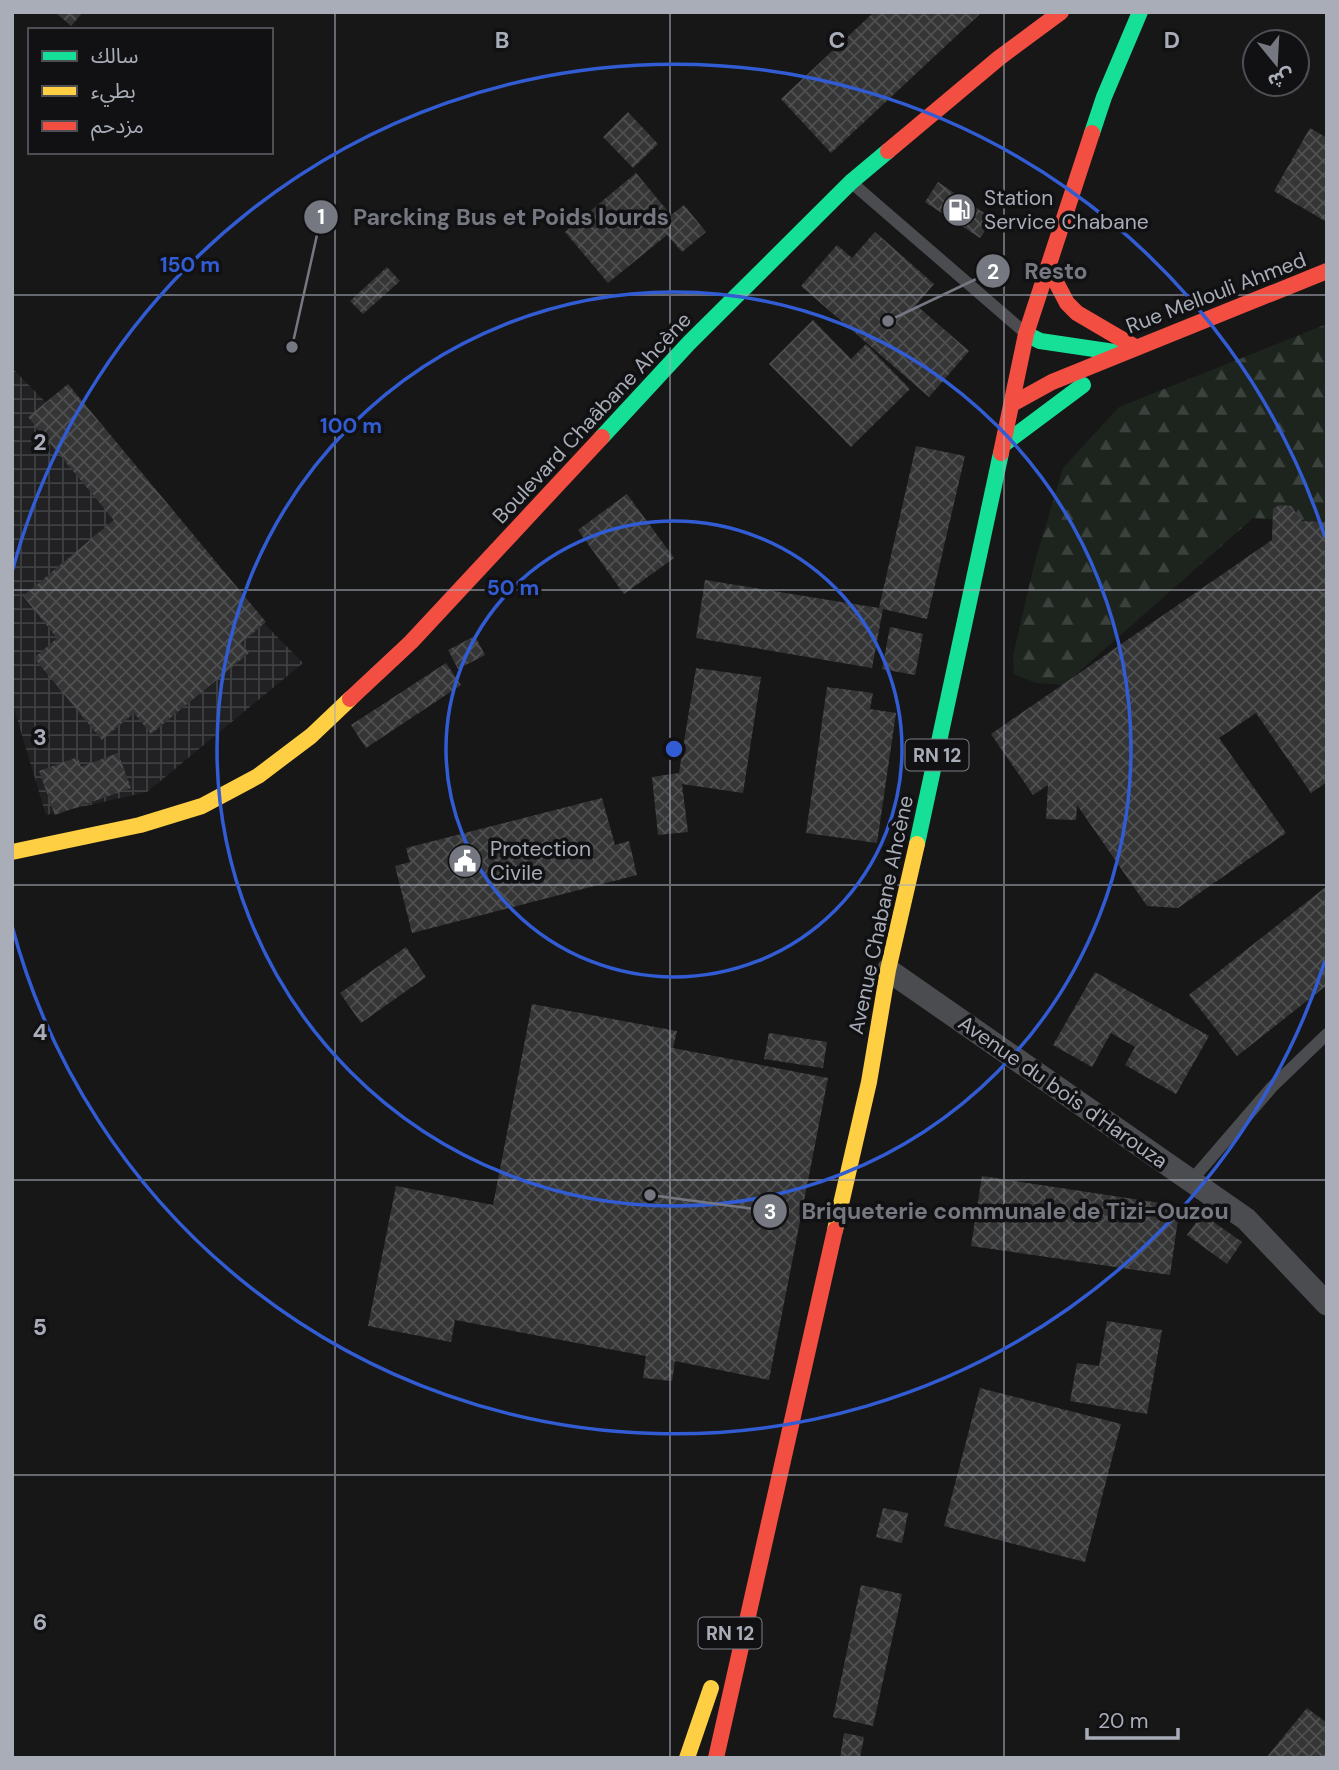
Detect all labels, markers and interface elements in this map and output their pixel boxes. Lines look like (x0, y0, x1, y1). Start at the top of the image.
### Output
text: B (495, 25, 509, 55)
text: C (829, 25, 845, 55)
text: D (1164, 25, 1180, 55)
legend (28, 28, 273, 154)
north arrow (1241, 28, 1311, 98)
text: سالك (91, 42, 138, 70)
text: ش (1265, 63, 1297, 95)
text: بطيء (91, 77, 136, 107)
text: مزدحم (91, 112, 144, 141)
place label: Station Service Chabane (984, 184, 1149, 236)
fuel station icon: Station Service Chabane (940, 191, 978, 229)
callout: Parcking Bus et Poids lourds (304, 195, 683, 239)
text: Parcking Bus et Poids lourds (353, 202, 669, 232)
text: 1 (317, 203, 325, 231)
street label: Rue Mellouli Ahmed (1122, 246, 1310, 340)
callout: Resto (976, 249, 1102, 293)
text: 150 m (160, 251, 220, 279)
text: Resto (1024, 256, 1088, 286)
text: 2 (987, 258, 999, 286)
street label: Boulevard Chaâbane Ahcène (486, 306, 698, 530)
text: 100 m (320, 412, 382, 440)
text: 2 (33, 427, 47, 457)
text: 50 m (487, 574, 539, 602)
text: 3 (33, 722, 47, 752)
centre of rings (662, 737, 686, 761)
road number: RN 12 (906, 740, 968, 770)
street label: Avenue Chabane Ahcène (842, 793, 920, 1037)
place label: Protection Civile (490, 835, 591, 887)
public building icon: Protection Civile (446, 842, 484, 880)
street label: Avenue du bois d'Harouza (953, 1009, 1173, 1175)
text: 4 (33, 1017, 48, 1047)
callout: Briqueterie communale de Tizi-Ouzou (752, 1189, 1242, 1233)
text: Briqueterie communale de Tizi-Ouzou (801, 1196, 1229, 1226)
text: 3 (764, 1198, 776, 1226)
text: 5 (33, 1312, 47, 1342)
text: 6 (33, 1607, 47, 1637)
road number: RN 12 (698, 1618, 762, 1648)
scale bar (1087, 1696, 1178, 1740)
text: 20 m (1098, 1707, 1149, 1735)

